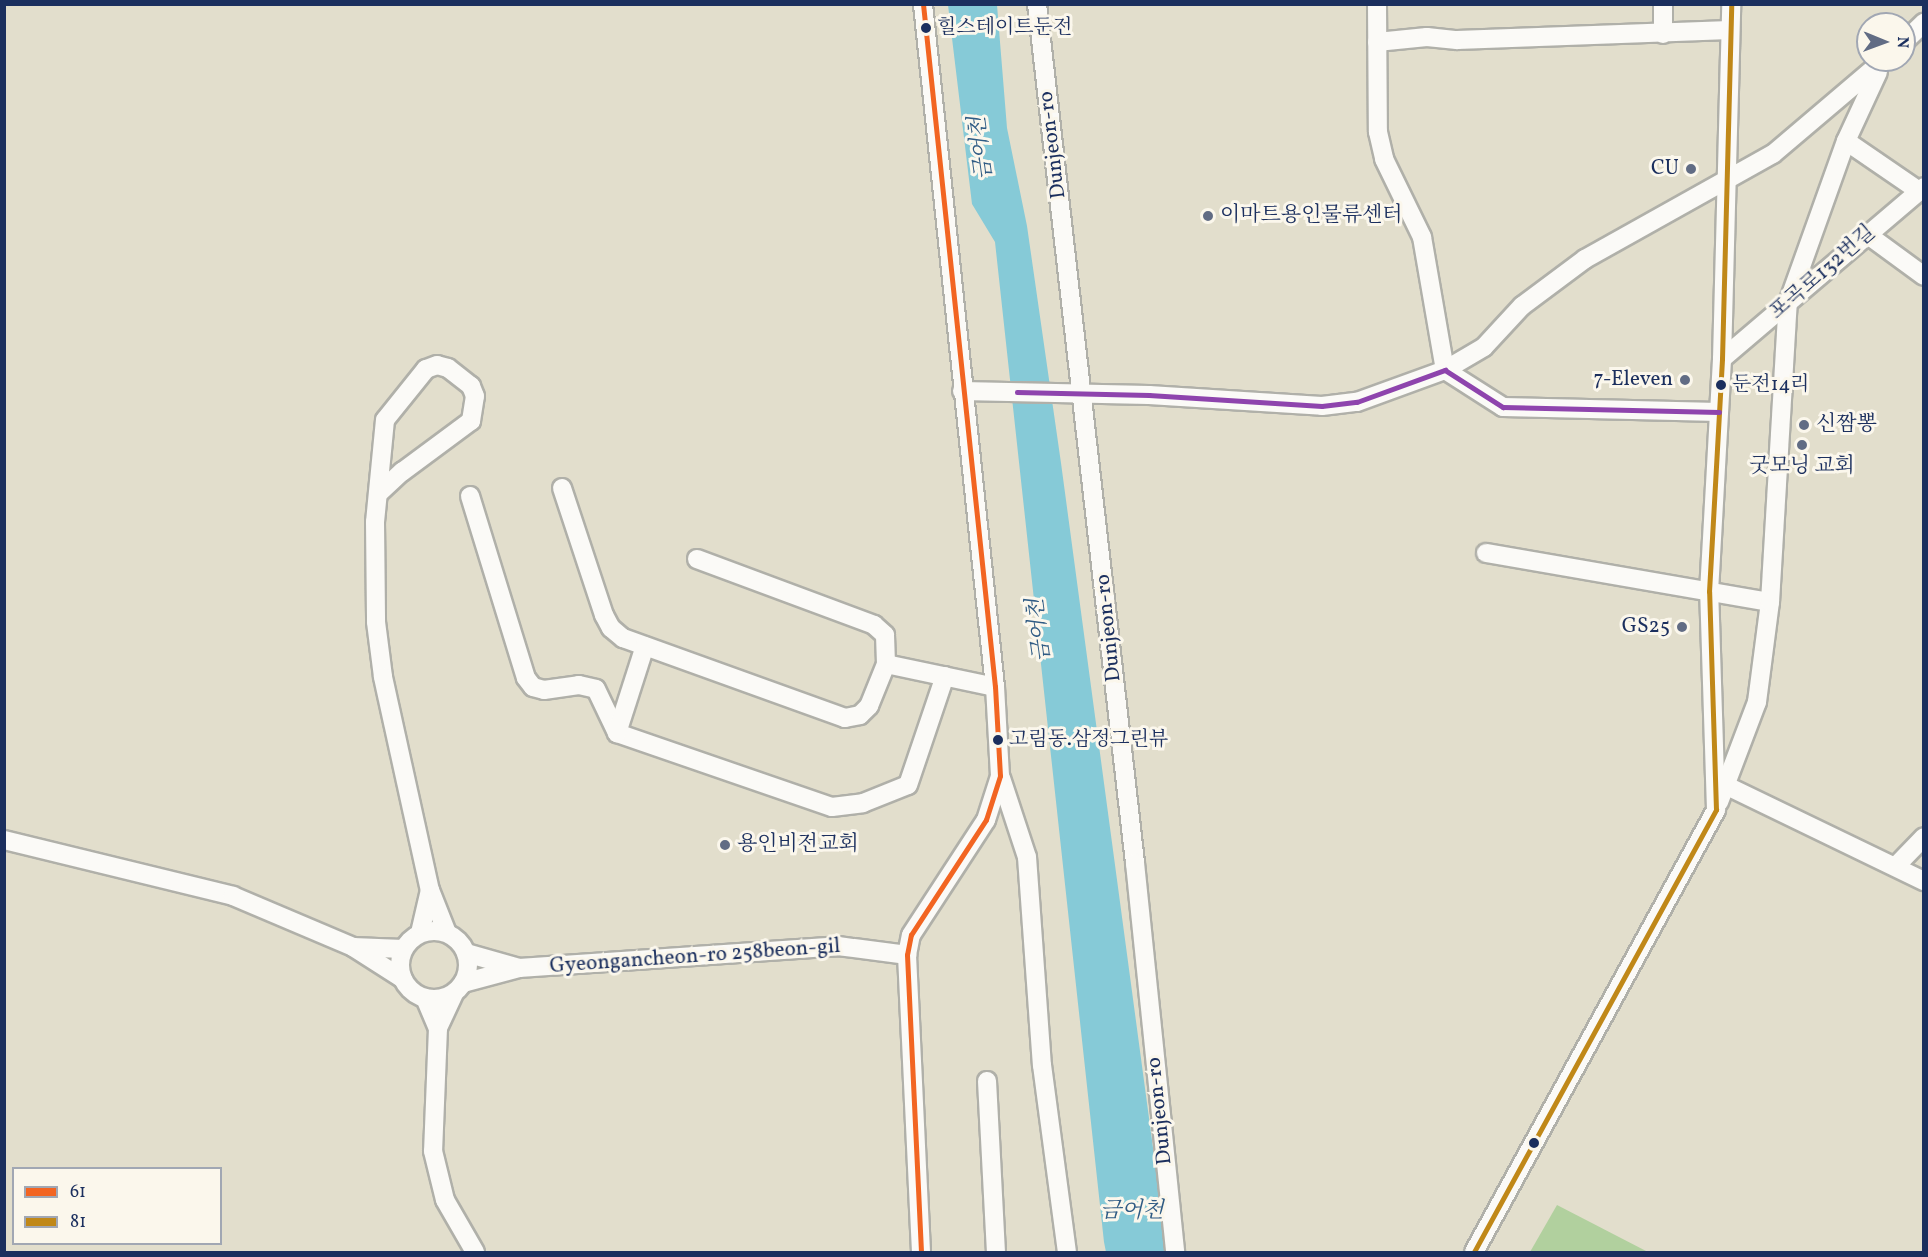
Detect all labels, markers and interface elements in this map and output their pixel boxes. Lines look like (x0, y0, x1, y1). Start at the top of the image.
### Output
north arrow (1856, 12, 1916, 72)
place label: 힐스테이트둔전 (937, 16, 1072, 40)
marker: 힐스테이트둔전 (920, 22, 932, 34)
text: N (1891, 36, 1913, 48)
street label: Dunjeon-ro (1034, 90, 1072, 200)
water label: 금어천 (965, 115, 999, 181)
place label: CU (1651, 156, 1679, 182)
marker: CU (1684, 162, 1698, 176)
place label: 이마트용인물류센터 (1220, 203, 1403, 229)
marker: 이마트용인물류센터 (1201, 209, 1215, 223)
street label: 포곡로132번길 (1765, 220, 1881, 326)
place label: 7-Eleven (1593, 367, 1673, 393)
marker: 7-Eleven (1678, 373, 1692, 387)
place label: 둔전14리 (1732, 373, 1810, 397)
marker: 둔전14리 (1715, 379, 1727, 391)
place label: 신짬뽕 (1816, 412, 1877, 438)
marker: 신짬뽕 (1797, 418, 1811, 432)
marker: 굿모닝 교회 (1795, 438, 1809, 452)
place label: 굿모닝 교회 (1749, 454, 1855, 480)
street label: Dunjeon-ro (1091, 573, 1127, 683)
water label: 금어천 (1023, 597, 1057, 663)
place label: GS25 (1622, 614, 1670, 640)
marker: GS25 (1675, 620, 1689, 634)
place label: 고림동.삼정그린뷰 (1009, 728, 1168, 752)
marker: 고림동.삼정그린뷰 (992, 734, 1004, 746)
place label: 용인비전교회 (737, 832, 859, 858)
marker: 용인비전교회 (718, 838, 732, 852)
street label: Gyeongancheon-ro 258beon-gil (549, 934, 841, 980)
street label: Dunjeon-ro (1142, 1056, 1178, 1166)
unlabelled marker (1528, 1137, 1540, 1149)
legend (12, 1167, 222, 1245)
text: 61 (70, 1180, 86, 1205)
water label: 금어천 (1100, 1199, 1164, 1225)
text: 81 (70, 1210, 86, 1235)

